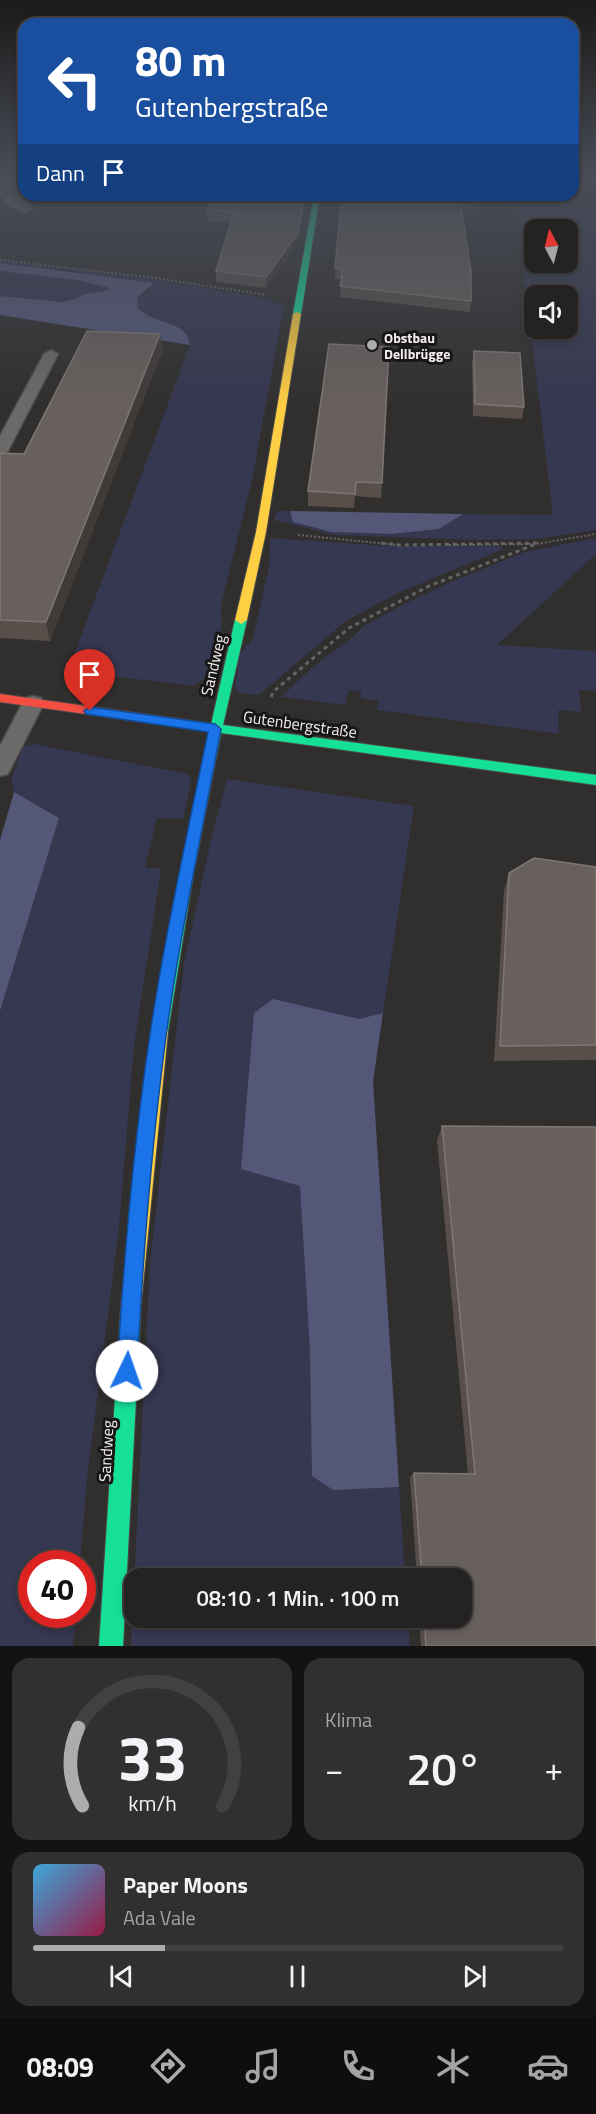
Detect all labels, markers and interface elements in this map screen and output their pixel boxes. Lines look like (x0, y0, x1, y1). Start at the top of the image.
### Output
text: 80 m (135, 28, 227, 92)
icon: left (36, 42, 114, 120)
text: Gutenbergstraße (135, 86, 328, 127)
text: Dann (36, 156, 85, 190)
icon: arrive (97, 156, 130, 189)
north arrow (524, 219, 578, 273)
map controls (524, 219, 578, 339)
button: sound (524, 285, 578, 339)
place label: Obstbau Dellbrügge (384, 327, 450, 364)
marker: Obstbau Dellbrügge (365, 338, 379, 352)
street label: Sandweg (194, 632, 232, 698)
pin (64, 649, 115, 711)
icon: arrive (73, 658, 106, 691)
street label: Gutenbergstraße (242, 704, 358, 744)
position arrow (95, 1339, 159, 1403)
street label: Sandweg (92, 1419, 120, 1483)
speed limit sign: 40 (18, 1550, 96, 1628)
text: 08:10 · 1 Min. · 100 m (196, 1581, 400, 1615)
text: Klima (325, 1704, 372, 1735)
text: 33 (117, 1709, 187, 1804)
text: 20° (406, 1734, 482, 1802)
text: − (325, 1744, 343, 1794)
text: + (545, 1744, 563, 1794)
text: km/h (128, 1787, 176, 1819)
text: Paper Moons (123, 1868, 248, 1902)
text: Ada Vale (123, 1902, 196, 1933)
icon: previous (105, 1960, 138, 1993)
icon: pause (281, 1960, 314, 1993)
icon: next (458, 1960, 491, 1993)
icon: directions (147, 2045, 189, 2087)
icon: music (242, 2045, 284, 2087)
icon: phone (337, 2045, 379, 2087)
icon: climate (432, 2045, 474, 2087)
icon: car (527, 2045, 569, 2087)
text: 08:09 (27, 2046, 94, 2087)

